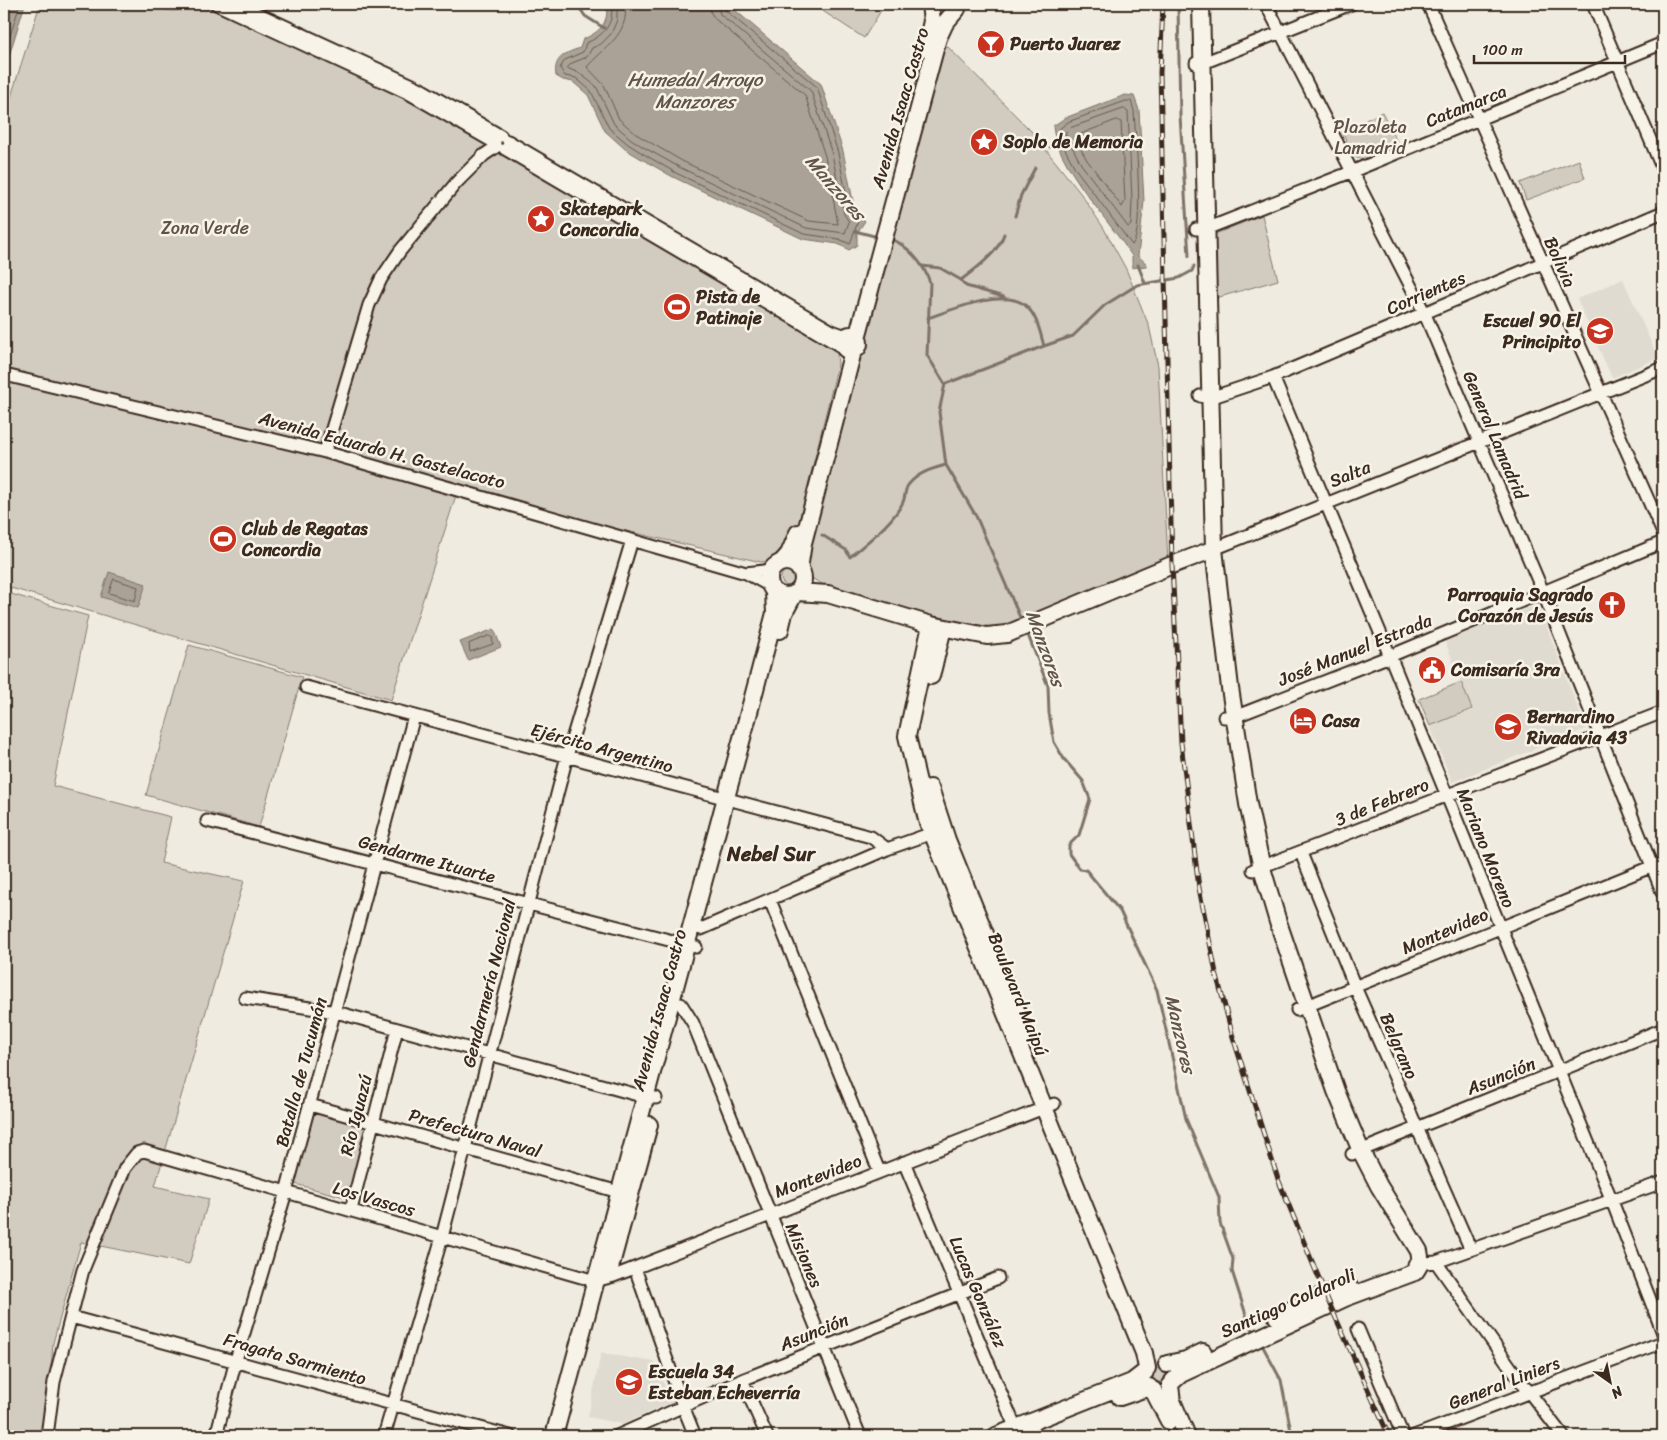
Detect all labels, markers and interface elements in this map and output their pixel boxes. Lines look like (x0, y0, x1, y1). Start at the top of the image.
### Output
street label: Avenida Isaac Castro (861, 24, 938, 193)
place label: Puerto Juarez (1010, 28, 1122, 60)
bar icon: Puerto Juarez (976, 29, 1006, 59)
scale bar (1474, 32, 1626, 64)
text: 100 m (1482, 37, 1523, 63)
water label: Humedal Arroyo Manzores (628, 63, 764, 118)
street label: Catamarca (1420, 75, 1512, 137)
park label: Plazoleta Lamadrid (1333, 111, 1407, 164)
place label: Soplo de Memoria (1002, 126, 1143, 158)
place icon: Soplo de Memoria (969, 127, 999, 157)
water label: Manzores (797, 146, 876, 230)
place label: Skatepark Concordia (559, 193, 643, 246)
place icon: Skatepark Concordia (526, 204, 556, 234)
park label: Zona Verde (161, 212, 249, 244)
street label: Bolivia (1535, 231, 1585, 293)
street label: Corrientes (1381, 262, 1472, 324)
place label: Pista de Patinaje (696, 281, 763, 334)
sports icon: Pista de Patinaje (662, 292, 692, 322)
place label: Escuel 90 El Principito (1483, 305, 1582, 358)
school or university icon: Escuel 90 El Principito (1585, 316, 1615, 346)
street label: General Lamadrid (1453, 366, 1537, 506)
street label: Avenida Eduardo H. Gastelacoto (254, 401, 509, 498)
street label: Salta (1324, 451, 1377, 497)
place label: Club de Regatas Concordia (241, 513, 368, 566)
sports icon: Club de Regatas Concordia (208, 524, 238, 554)
place label: Parroquia Sagrado Corazón de Jesús (1448, 579, 1594, 632)
church icon: Parroquia Sagrado Corazón de Jesús (1597, 590, 1627, 620)
street label: José Manuel Estrada (1272, 604, 1438, 696)
water label: Manzores (1016, 605, 1075, 693)
place label: Comisaría 3ra (1450, 654, 1561, 686)
public building icon: Comisaría 3ra (1417, 655, 1447, 685)
place label: Bernardino Rivadavia 43 (1526, 701, 1627, 754)
place label: Casa (1321, 705, 1361, 737)
hotel icon: Casa (1288, 706, 1318, 736)
school or university icon: Bernardino Rivadavia 43 (1493, 712, 1523, 742)
street label: Ejército Argentino (527, 714, 677, 782)
street label: 3 de Febrero (1330, 769, 1434, 835)
street label: Mariano Moreno (1447, 783, 1525, 913)
street label: Gendarme Ituarte (355, 825, 499, 893)
district label: Nebel Sur (726, 837, 817, 872)
street label: Gendarmería Nacional (453, 894, 526, 1071)
street label: Montevideo (1396, 898, 1494, 964)
street label: Avenida Isaac Castro (622, 925, 696, 1096)
street label: Boulevard Maipú (979, 927, 1057, 1061)
water label: Manzores (1155, 992, 1206, 1079)
street label: Batalla de Tucumán (266, 993, 336, 1150)
street label: Belgrano (1371, 1008, 1427, 1084)
street label: Asunción (1461, 1048, 1541, 1105)
street label: Río Iguazú (330, 1071, 382, 1159)
street label: Prefectura Naval (405, 1099, 546, 1167)
street label: Montevideo (769, 1145, 867, 1207)
street label: Los Vascos (329, 1172, 420, 1226)
street label: Misiones (776, 1217, 832, 1293)
street label: Lucas González (940, 1231, 1016, 1354)
street label: Santiago Coldaroli (1215, 1258, 1362, 1347)
street label: Asunción (774, 1304, 854, 1361)
street label: Fragata Sarmiento (220, 1323, 370, 1395)
street label: General Liniers (1444, 1347, 1565, 1419)
place label: Escuela 34 Esteban Echeverría (648, 1356, 801, 1409)
north arrow (1584, 1358, 1634, 1408)
school or university icon: Escuela 34 Esteban Echeverría (614, 1367, 644, 1397)
text: N (1606, 1379, 1629, 1406)

